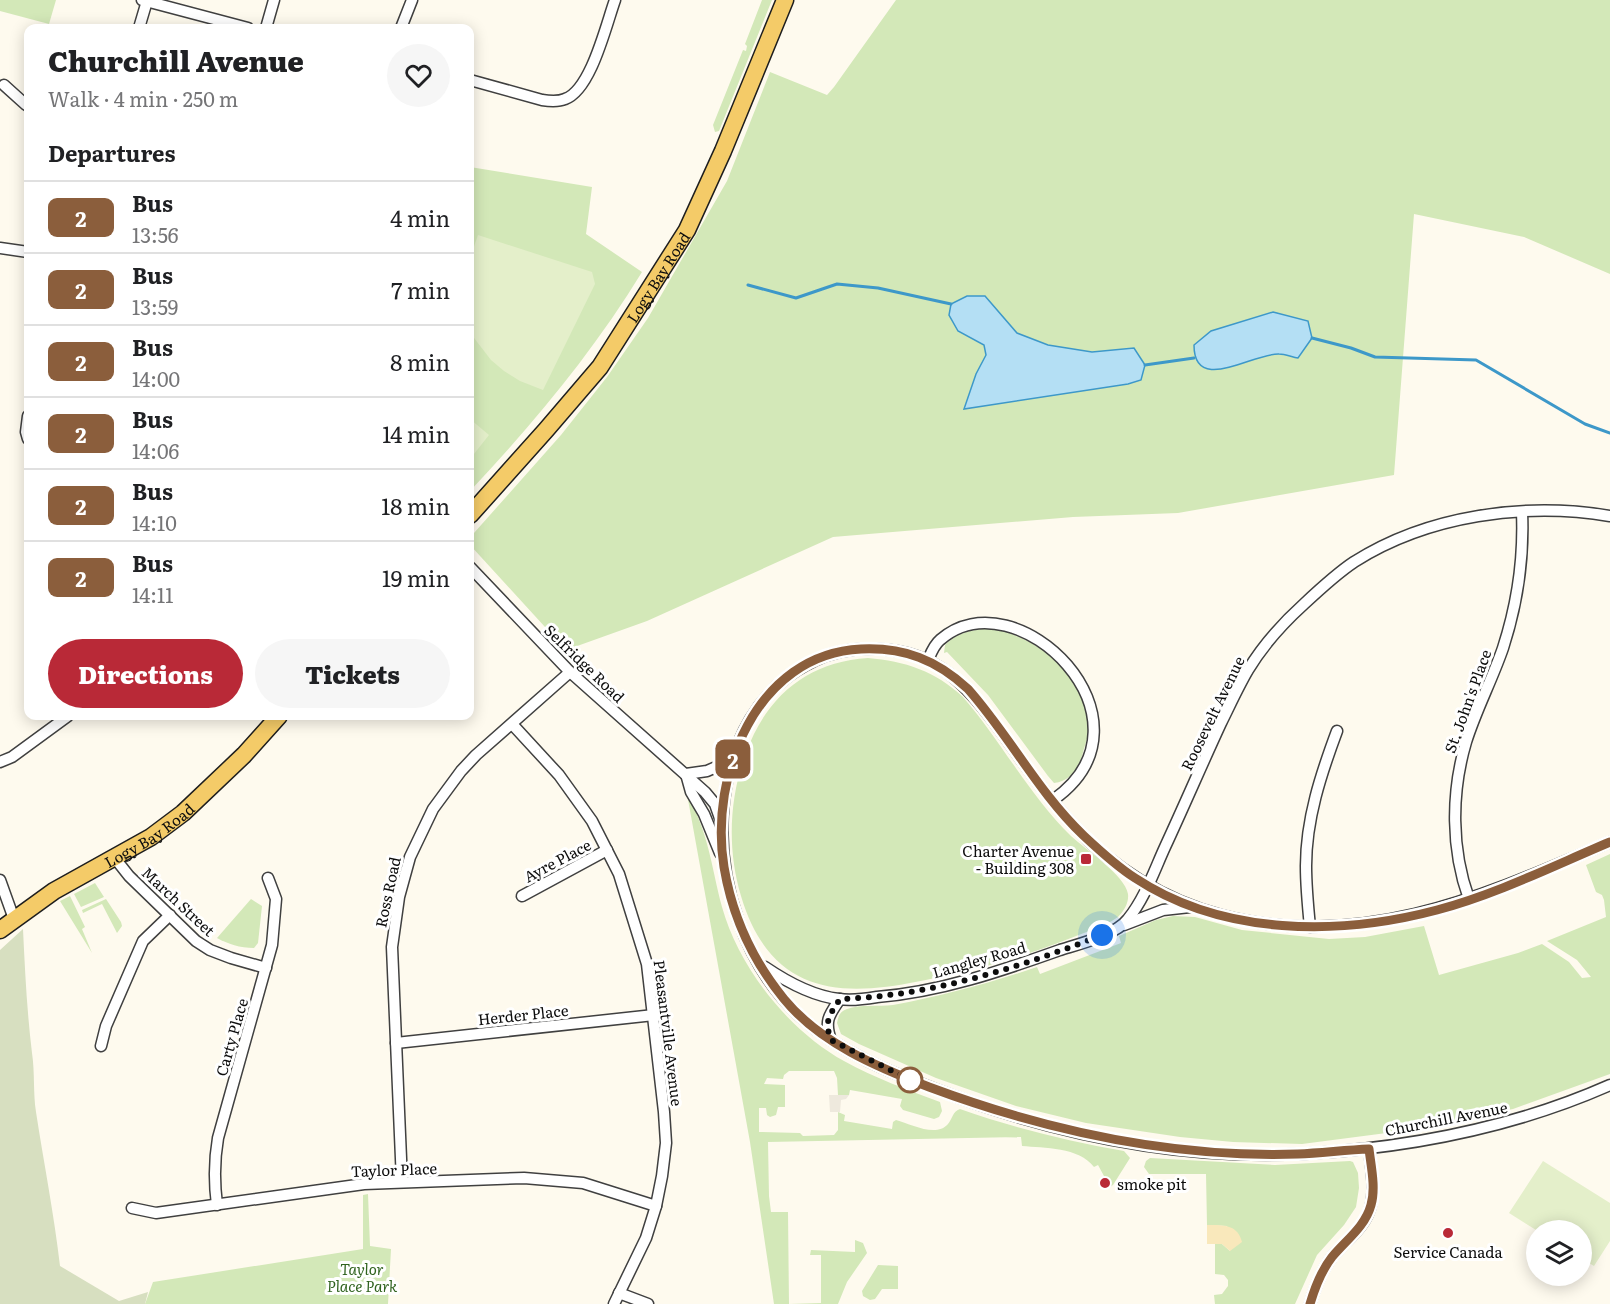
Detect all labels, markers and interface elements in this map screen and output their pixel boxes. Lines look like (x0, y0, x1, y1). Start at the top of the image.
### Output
text: Churchill Avenue (48, 39, 304, 81)
button: heart (387, 44, 450, 107)
text: Walk · 4 min · 250 m (48, 83, 238, 113)
text: Departures (48, 136, 175, 169)
text: Bus (132, 186, 173, 219)
text: 4 min (390, 201, 450, 234)
text: 2 (75, 202, 87, 233)
text: 13:56 (132, 219, 179, 249)
street label: Logy Bay Road (620, 227, 695, 327)
text: Bus (132, 258, 173, 291)
text: 7 min (391, 273, 450, 306)
text: 2 (75, 274, 87, 305)
text: 13:59 (132, 291, 178, 321)
text: Bus (132, 330, 173, 363)
text: 8 min (390, 345, 450, 378)
text: 2 (75, 346, 87, 377)
text: 14:00 (132, 363, 180, 393)
text: Bus (132, 402, 173, 435)
text: 14 min (382, 417, 450, 450)
text: 2 (75, 418, 87, 449)
text: 14:06 (132, 435, 179, 465)
text: Bus (132, 474, 173, 507)
text: 18 min (381, 489, 450, 522)
text: 2 (75, 490, 87, 521)
text: 14:10 (132, 507, 177, 537)
text: Bus (132, 546, 173, 579)
text: 19 min (382, 561, 450, 594)
text: 2 (75, 562, 87, 593)
text: 14:11 (132, 579, 173, 609)
street label: Selfridge Road (540, 619, 630, 707)
button: Directions (48, 639, 243, 708)
button: Tickets (255, 639, 450, 708)
street label: St. John's Place (1438, 646, 1496, 756)
street label: Roosevelt Avenue (1174, 652, 1250, 774)
line badge: 2 (714, 740, 752, 778)
text: 2 (727, 744, 739, 775)
street label: Logy Bay Road (100, 797, 199, 873)
street label: Ayre Place (519, 833, 595, 887)
place label: Charter Avenue - Building 308 (962, 839, 1074, 879)
marker: Charter Avenue - Building 308 (1079, 852, 1093, 866)
street label: Ross Road (368, 854, 406, 930)
street label: March Street (137, 861, 221, 941)
your location (1087, 920, 1117, 950)
street label: Langley Road (930, 935, 1028, 983)
street label: Pleasantville Avenue (649, 959, 689, 1108)
street label: Carty Place (209, 995, 253, 1079)
street label: Herder Place (477, 998, 570, 1030)
unlabelled marker (897, 1067, 923, 1093)
street label: Churchill Avenue (1383, 1095, 1509, 1141)
street label: Taylor Place (350, 1156, 438, 1182)
place label: smoke pit (1117, 1172, 1186, 1195)
marker: smoke pit (1098, 1176, 1112, 1190)
map controls (1526, 1220, 1592, 1286)
button: layers (1526, 1220, 1592, 1286)
marker: Service Canada (1441, 1226, 1455, 1240)
place label: Service Canada (1393, 1240, 1504, 1263)
park label: Taylor Place Park (327, 1257, 398, 1297)

